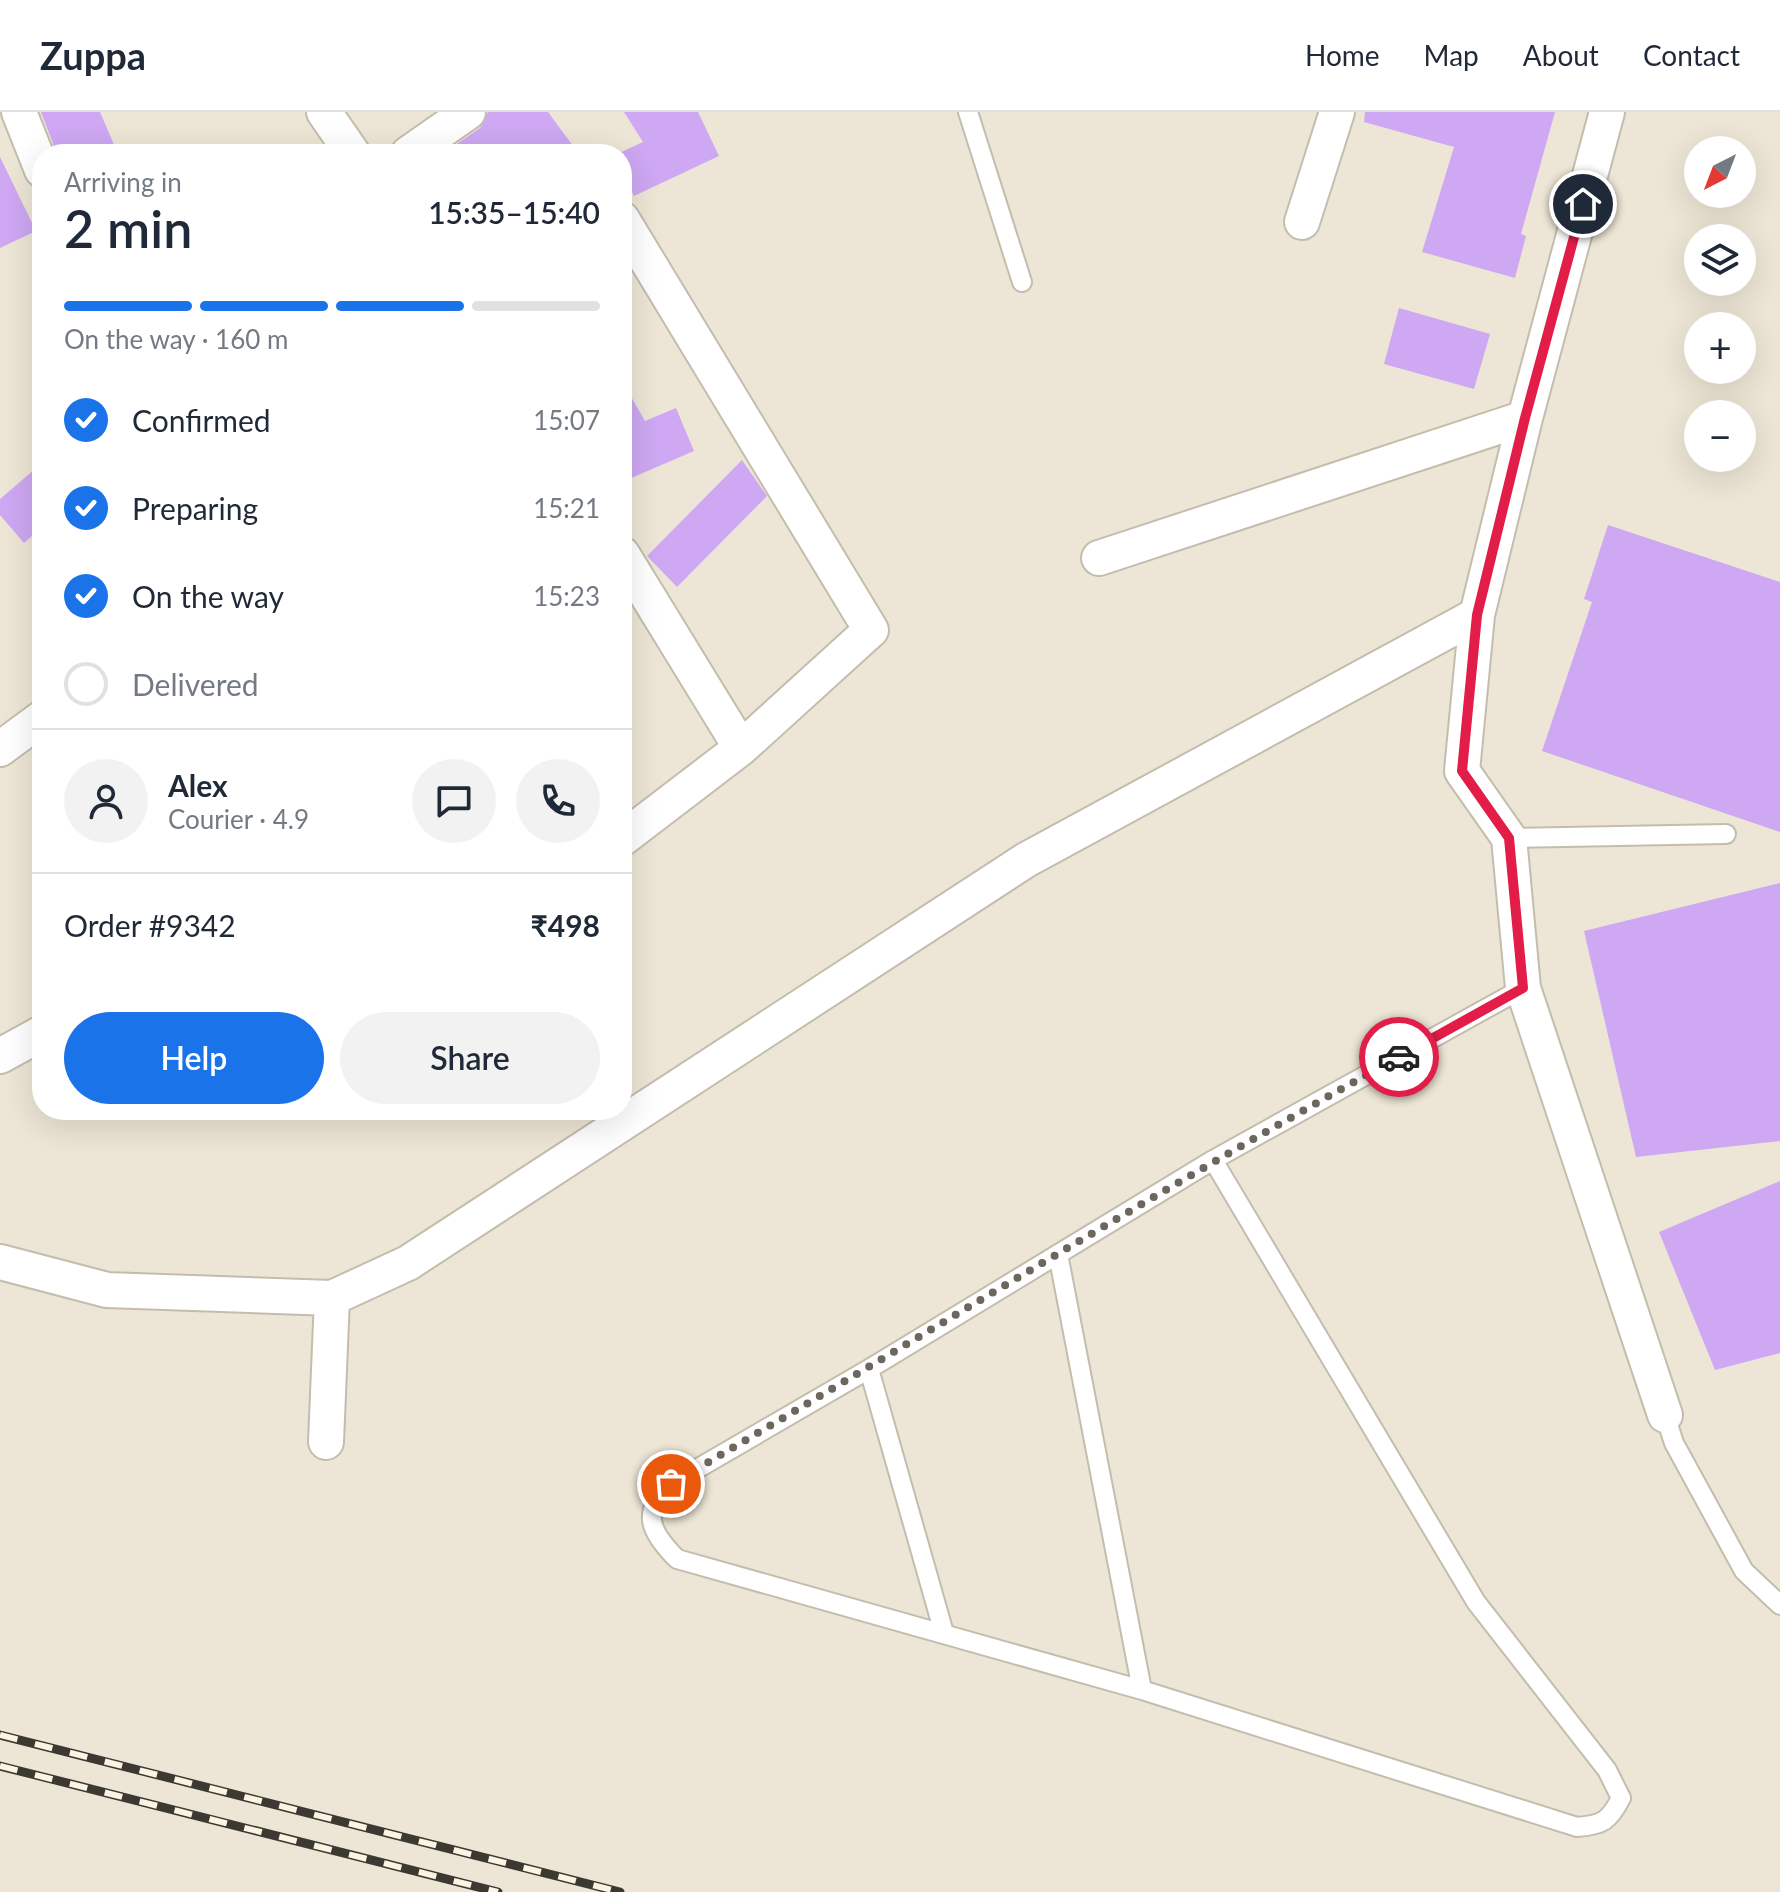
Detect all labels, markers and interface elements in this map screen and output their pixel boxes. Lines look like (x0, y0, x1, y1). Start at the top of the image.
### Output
text: Zuppa (40, 32, 146, 78)
text: Home (1305, 38, 1380, 72)
text: Map (1424, 38, 1479, 72)
text: About (1523, 38, 1599, 72)
text: Contact (1643, 38, 1740, 72)
north arrow (1684, 136, 1756, 208)
map controls (1684, 136, 1756, 472)
text: Arriving in (64, 166, 182, 198)
pin (1549, 170, 1617, 238)
icon: home (1561, 182, 1605, 226)
text: 15:35–15:40 (428, 194, 600, 230)
text: 2 min (64, 197, 192, 259)
button: layers (1684, 224, 1756, 296)
button: + (1684, 312, 1756, 384)
text: On the way · 160 m (64, 323, 288, 355)
icon: check (64, 398, 108, 442)
button: − (1684, 400, 1756, 472)
text: Confirmed (132, 402, 271, 438)
text: 15:07 (533, 404, 600, 436)
icon: check (64, 486, 108, 530)
text: Preparing (132, 490, 258, 526)
text: 15:21 (533, 492, 600, 524)
icon: check (64, 574, 108, 618)
text: On the way (132, 578, 284, 614)
text: 15:23 (533, 580, 600, 612)
text: Delivered (132, 666, 259, 702)
button: person (64, 759, 148, 843)
button: chat (412, 759, 496, 843)
button: phone (516, 759, 600, 843)
text: Alex (168, 767, 228, 803)
text: Courier · 4.9 (168, 803, 309, 835)
text: Order #9342 (64, 907, 236, 943)
text: ₹498 (530, 907, 600, 943)
button: Help (64, 1012, 324, 1104)
button: Share (340, 1012, 600, 1104)
courier (1359, 1017, 1439, 1097)
icon: car (1377, 1035, 1421, 1079)
pin (637, 1450, 705, 1518)
icon: bag (649, 1462, 693, 1506)

